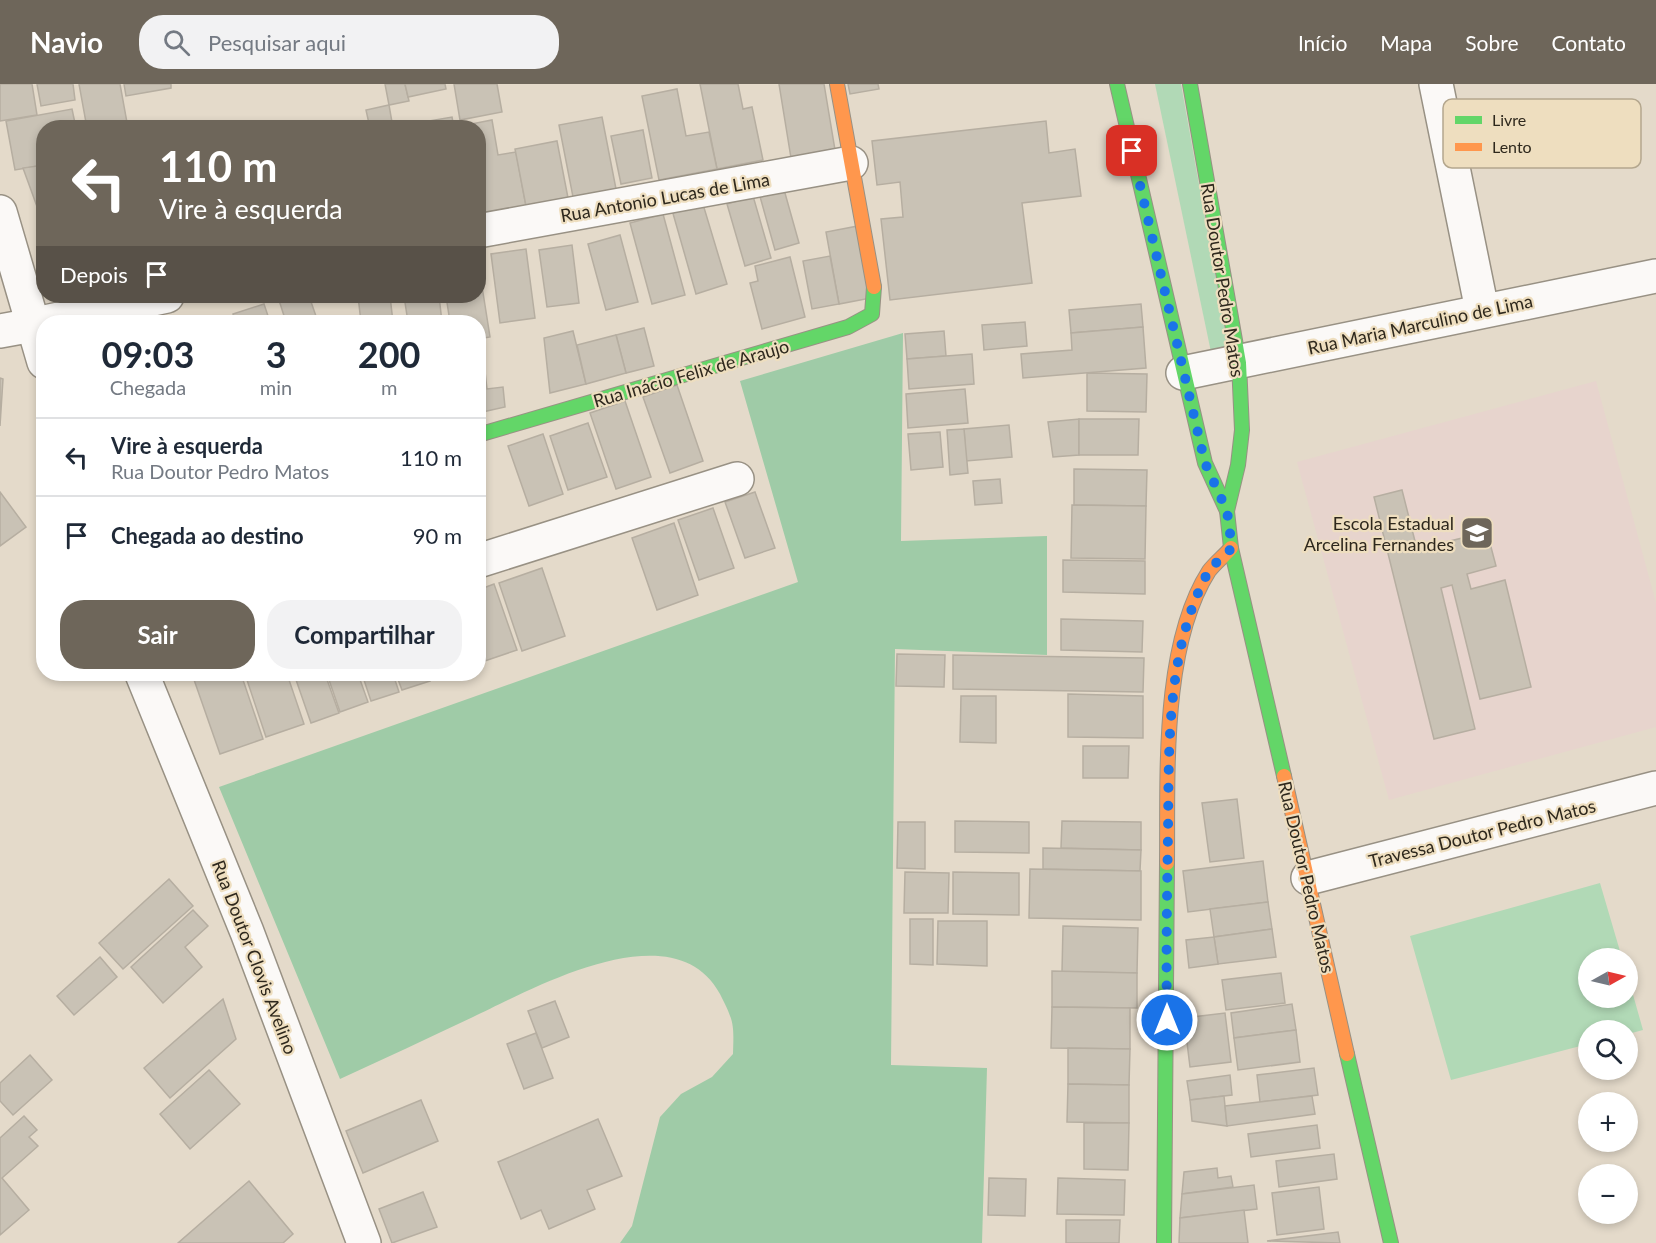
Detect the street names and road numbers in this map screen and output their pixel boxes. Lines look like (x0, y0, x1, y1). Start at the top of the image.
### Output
street label: Rua Antonio Lucas de Lima (559, 168, 771, 226)
street label: Rua Doutor Pedro Matos (1197, 181, 1249, 379)
street label: Rua Maria Marculino de Lima (1305, 289, 1535, 359)
street label: Rua Inácio Felix de Araujo (590, 334, 792, 412)
street label: Rua Doutor Pedro Matos (1274, 779, 1340, 975)
street label: Travessa Doutor Pedro Matos (1366, 794, 1598, 872)
street label: Rua Doutor Clovis Avelino (208, 857, 302, 1057)

